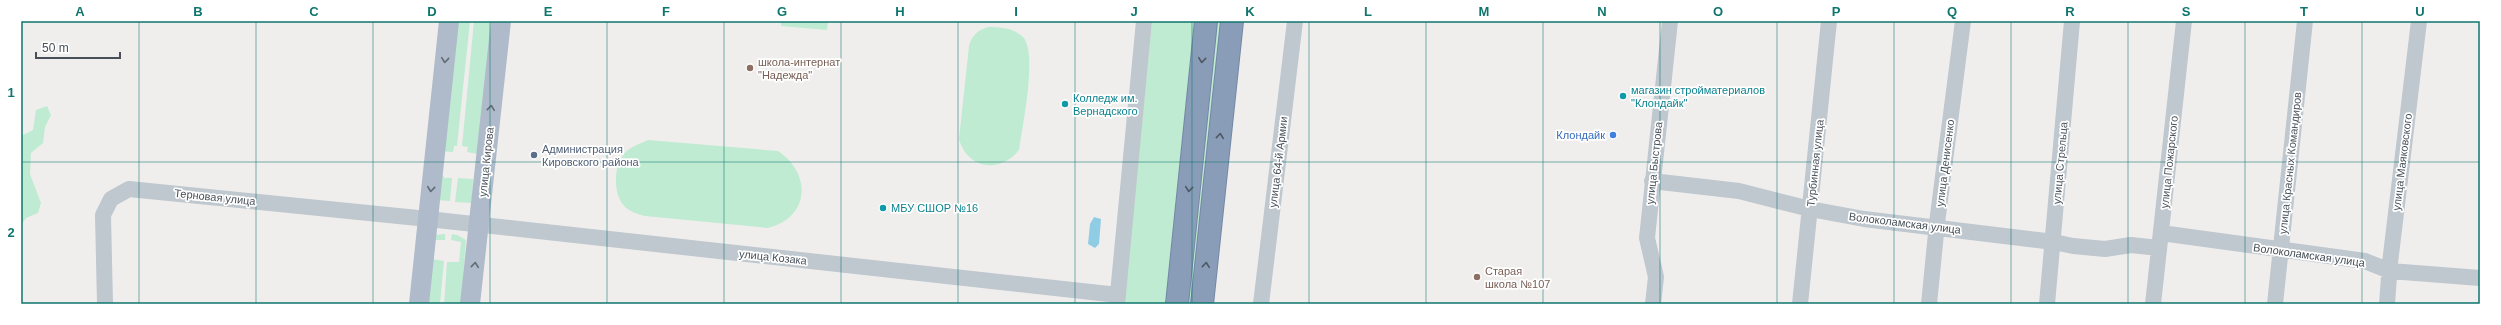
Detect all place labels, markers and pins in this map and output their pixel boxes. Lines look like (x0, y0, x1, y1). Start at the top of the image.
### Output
place label: школа-интернат "Надежда" (758, 56, 840, 81)
marker: школа-интернат "Надежда" (745, 63, 755, 73)
place label: магазин стройматериалов "Клондайк" (1631, 84, 1765, 109)
marker: магазин стройматериалов "Клондайк" (1618, 91, 1628, 101)
place label: Колледж им. Вернадского (1073, 92, 1138, 117)
marker: Колледж им. Вернадского (1060, 99, 1070, 109)
place label: Клондайк (1556, 129, 1605, 141)
marker: Клондайк (1608, 130, 1618, 140)
place label: Администрация Кировского района (542, 143, 640, 168)
marker: Администрация Кировского района (529, 150, 539, 160)
place label: МБУ СШОР №16 (891, 202, 978, 214)
marker: МБУ СШОР №16 (878, 203, 888, 213)
place label: Старая школа №107 (1485, 265, 1550, 290)
marker: Старая школа №107 (1472, 272, 1482, 282)

